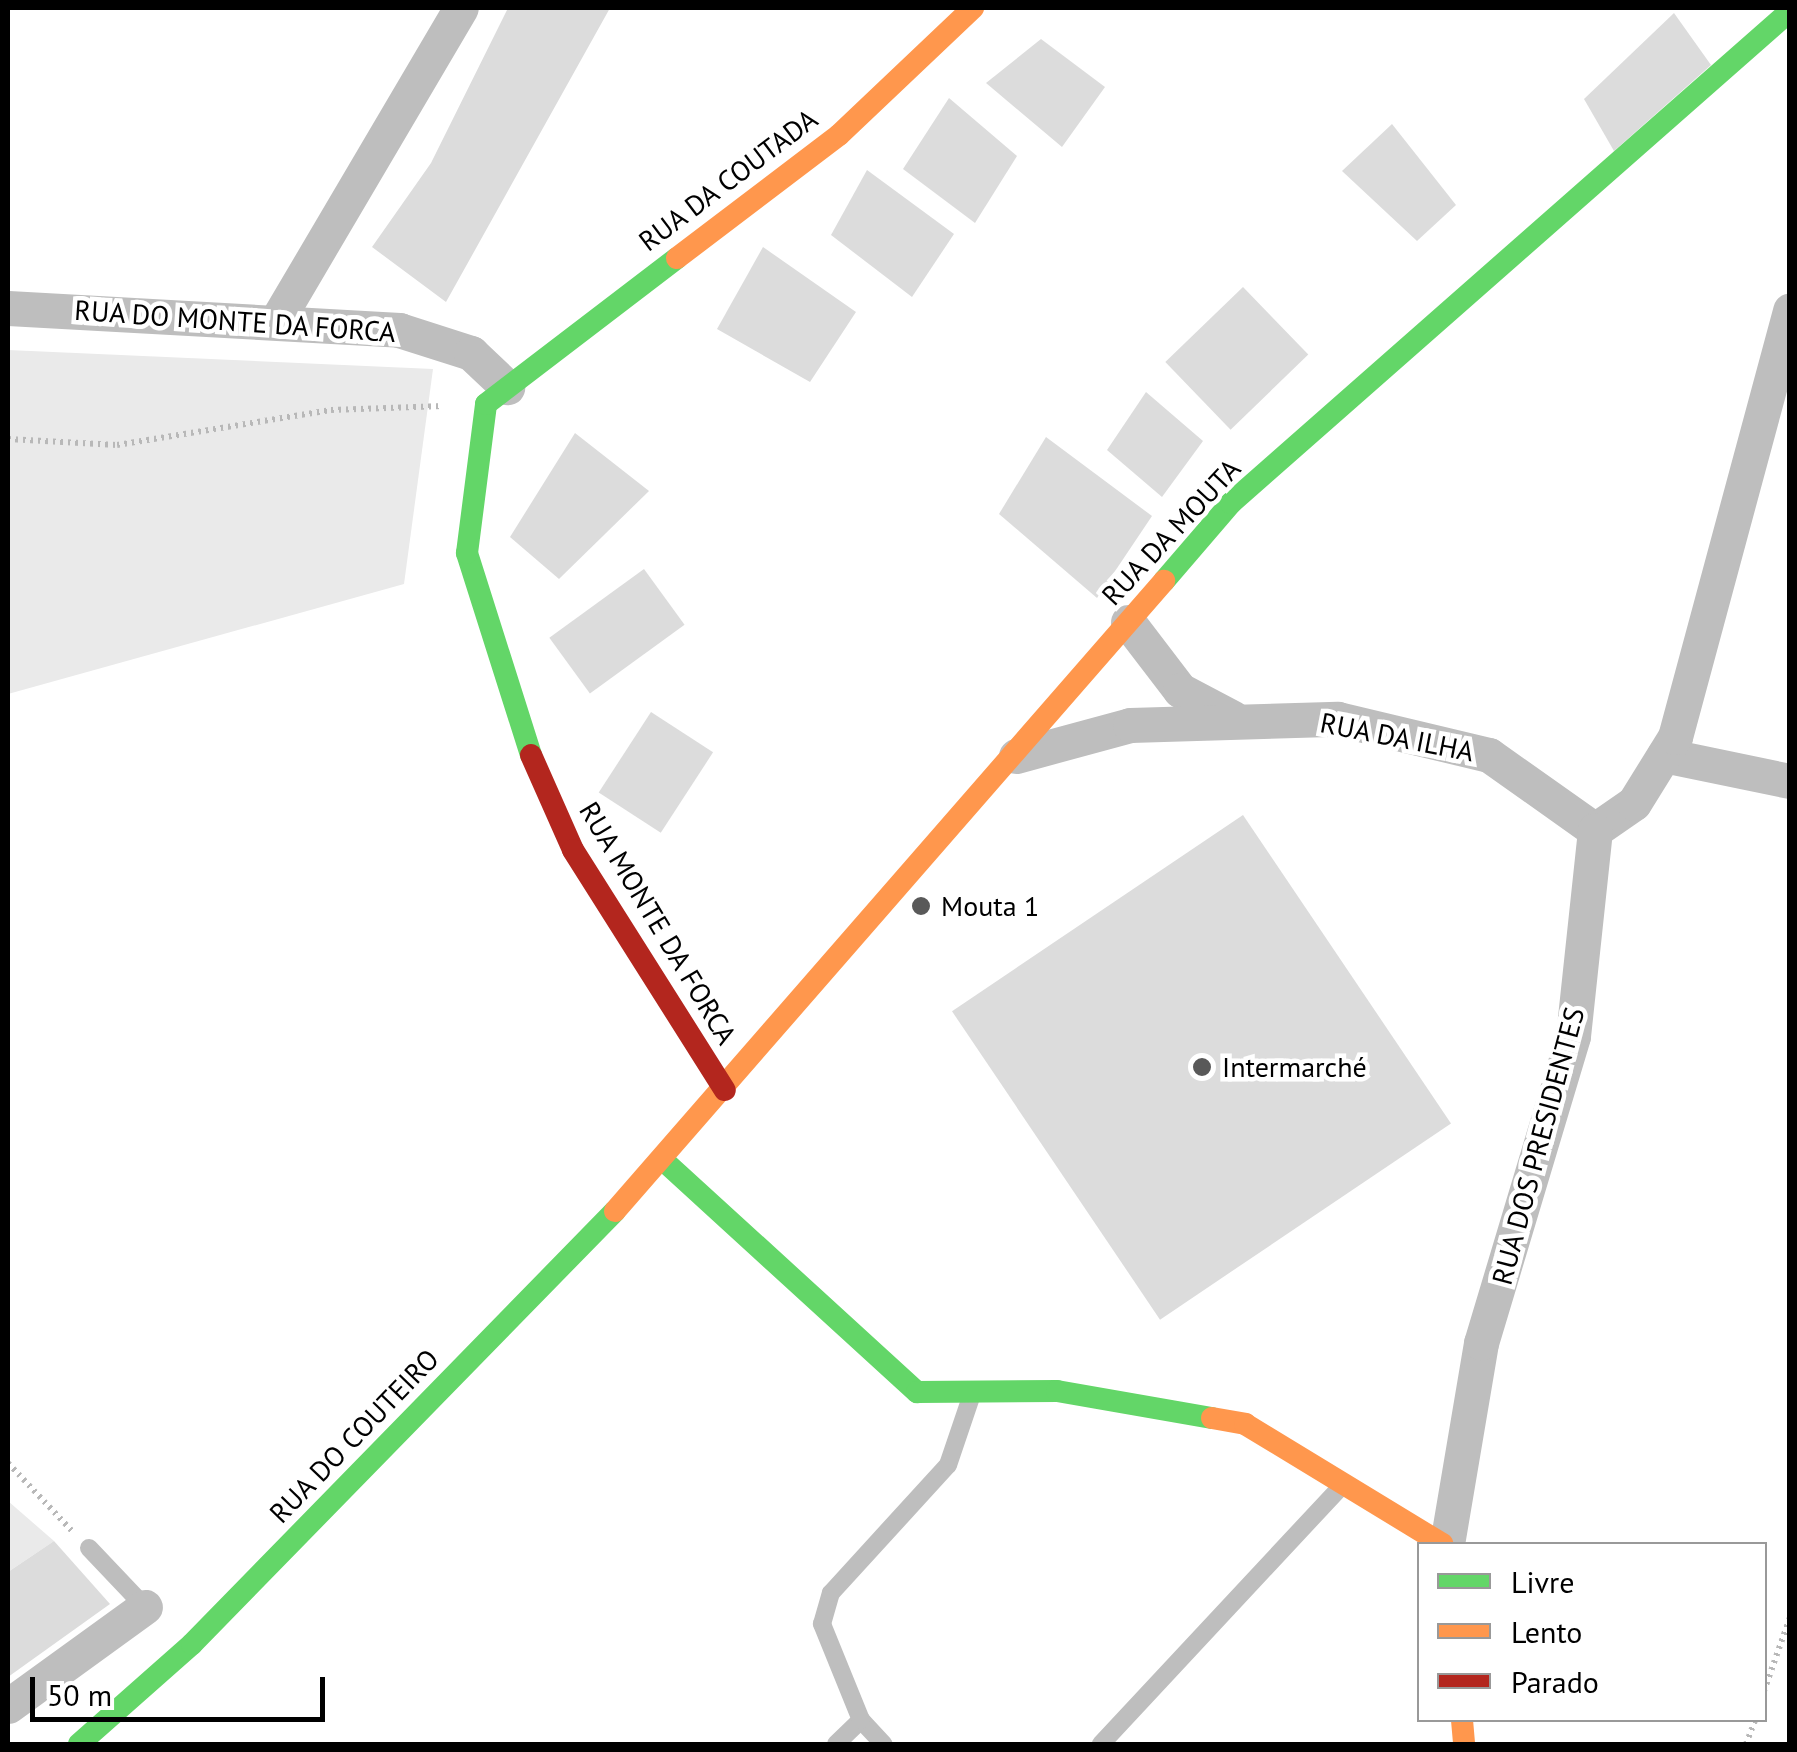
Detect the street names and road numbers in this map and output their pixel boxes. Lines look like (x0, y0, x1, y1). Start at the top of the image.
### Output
street label: RUA DA COUTADA (631, 101, 825, 259)
street label: RUA DO MONTE DA FORCA (72, 293, 398, 349)
street label: RUA DA MOUTA (1094, 451, 1248, 613)
street label: RUA DA ILHA (1316, 705, 1478, 769)
street label: RUA MONTE DA FORCA (572, 795, 744, 1051)
street label: RUA DOS PRESIDENTES (1485, 1003, 1591, 1289)
street label: RUA DO COUTEIRO (262, 1342, 446, 1530)

